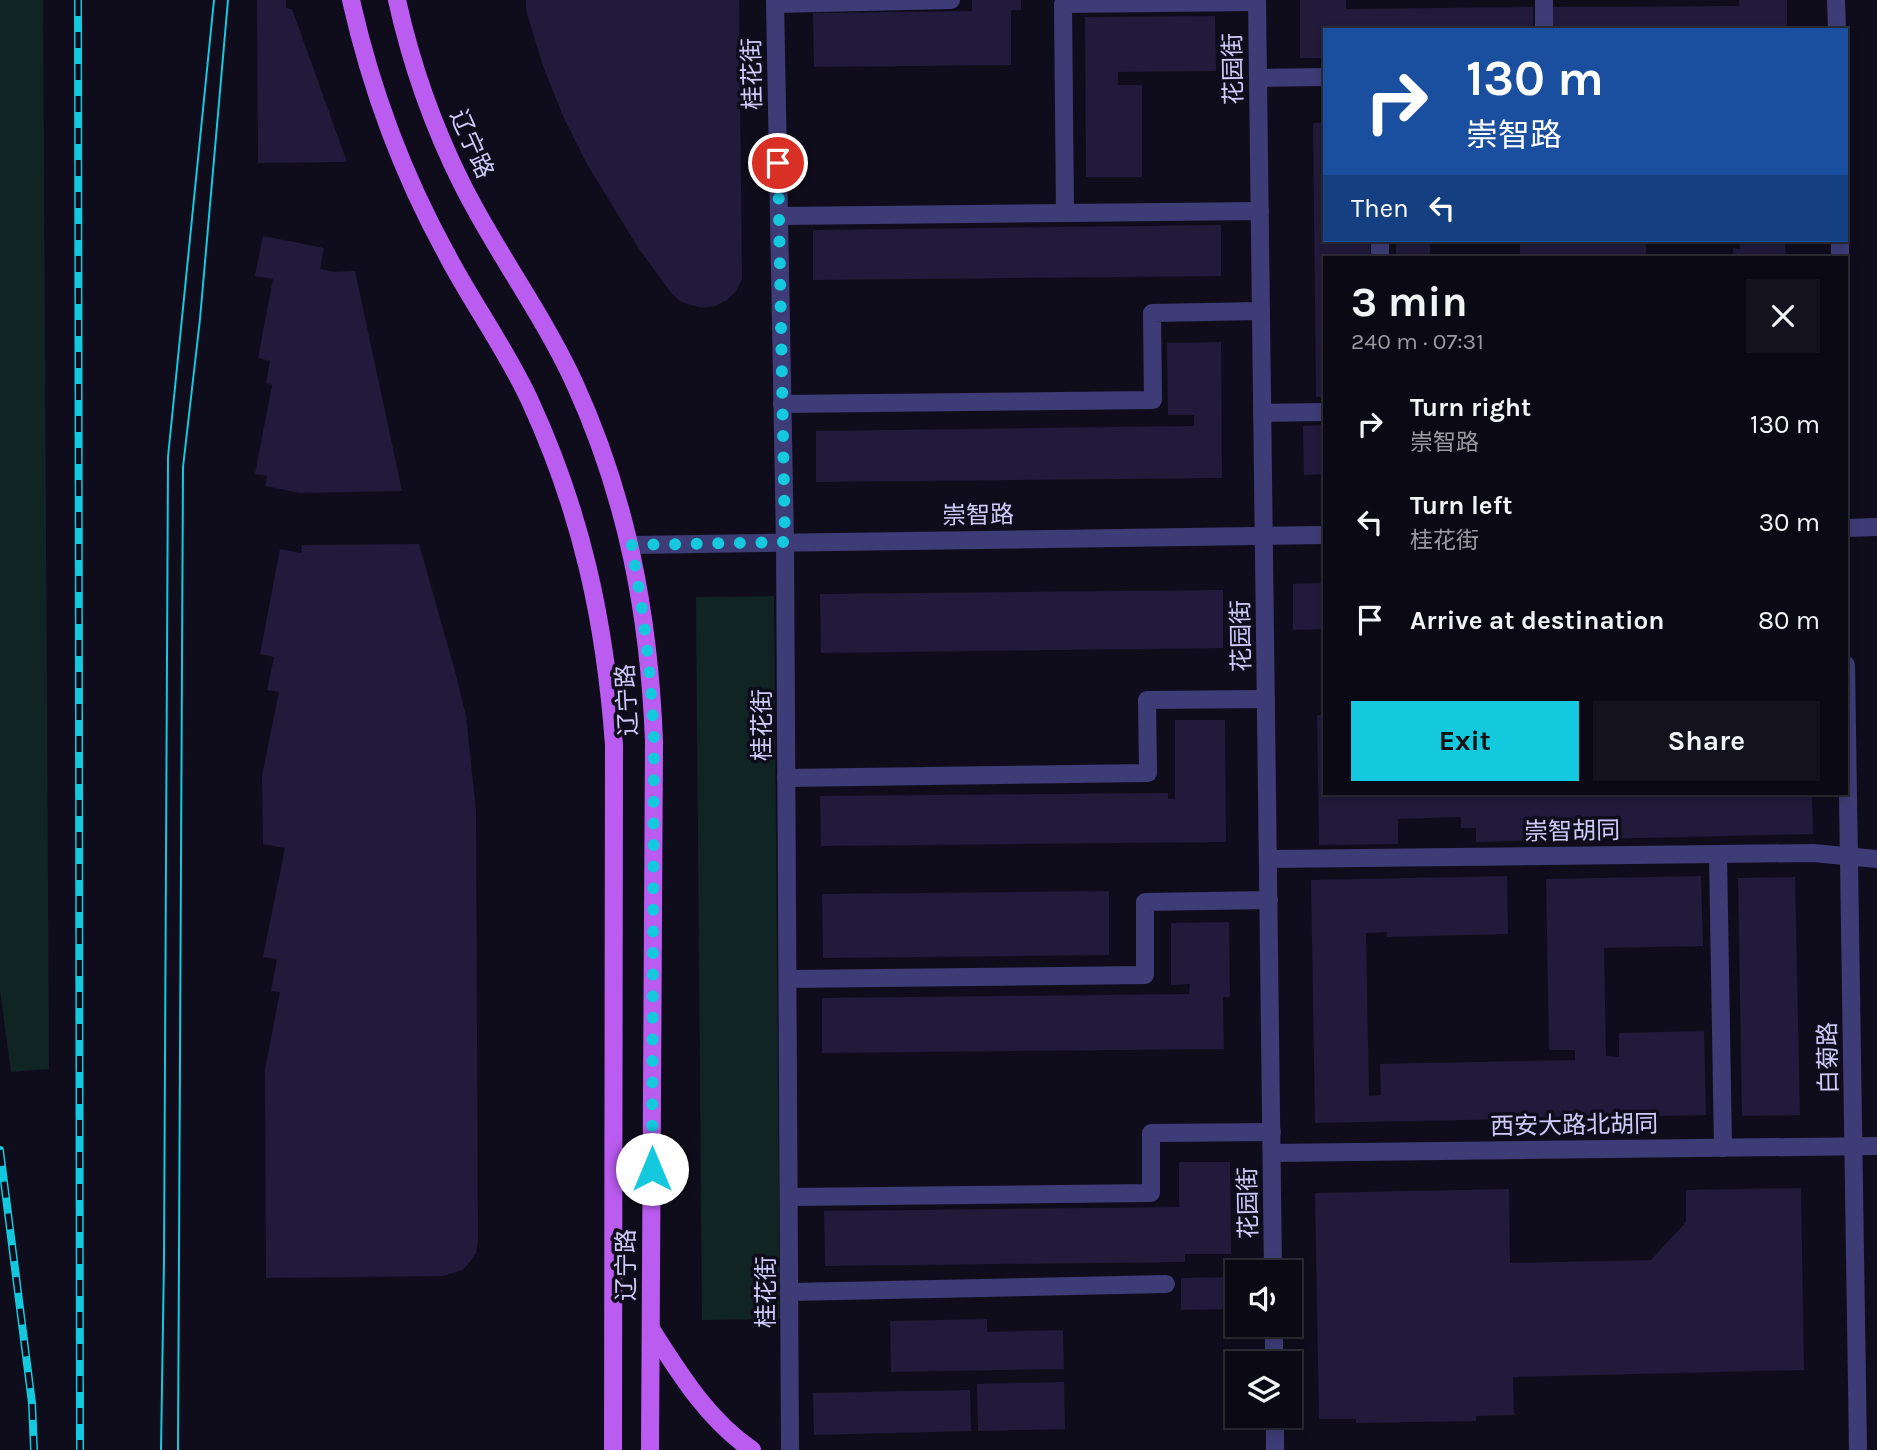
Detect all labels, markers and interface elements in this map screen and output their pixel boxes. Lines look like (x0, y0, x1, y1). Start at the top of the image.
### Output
street label: 花园街 (1218, 33, 1248, 105)
street label: 桂花街 (737, 38, 767, 110)
text: 130 m (1466, 50, 1604, 107)
icon: right (1351, 56, 1442, 147)
street label: 辽宁路 (445, 105, 499, 183)
text: 崇智路 (1466, 117, 1562, 154)
pin (748, 133, 808, 193)
icon: arrive (759, 144, 797, 182)
icon: left (1423, 189, 1461, 227)
text: Then (1351, 193, 1409, 224)
text: 3 min (1351, 277, 1468, 327)
button: close (1746, 279, 1820, 353)
text: 240 m · 07:31 (1351, 328, 1484, 355)
text: Turn right (1410, 392, 1531, 423)
icon: right (1351, 405, 1389, 443)
text: 130 m (1750, 409, 1820, 440)
text: 崇智路 (1410, 429, 1479, 456)
text: Turn left (1410, 490, 1512, 521)
street label: 崇智路 (942, 500, 1014, 530)
icon: left (1351, 503, 1389, 541)
text: 30 m (1759, 507, 1820, 538)
text: 桂花街 (1410, 527, 1479, 554)
street label: 花园街 (1226, 600, 1256, 672)
icon: arrive (1351, 601, 1389, 639)
text: Arrive at destination (1410, 605, 1664, 636)
text: 80 m (1758, 605, 1820, 636)
street label: 辽宁路 (611, 663, 643, 737)
street label: 桂花街 (748, 689, 776, 761)
button: Exit (1351, 701, 1579, 781)
button: Share (1593, 701, 1820, 781)
street label: 崇智胡同 (1524, 816, 1620, 846)
street label: 白菊路 (1813, 1022, 1843, 1094)
street label: 西安大路北胡同 (1490, 1110, 1658, 1140)
position arrow (615, 1132, 689, 1206)
street label: 花园街 (1233, 1167, 1263, 1239)
street label: 辽宁路 (612, 1229, 640, 1301)
street label: 桂花街 (752, 1256, 780, 1328)
map controls (1225, 1260, 1302, 1428)
button: sound (1225, 1260, 1302, 1337)
button: layers (1225, 1351, 1302, 1428)

